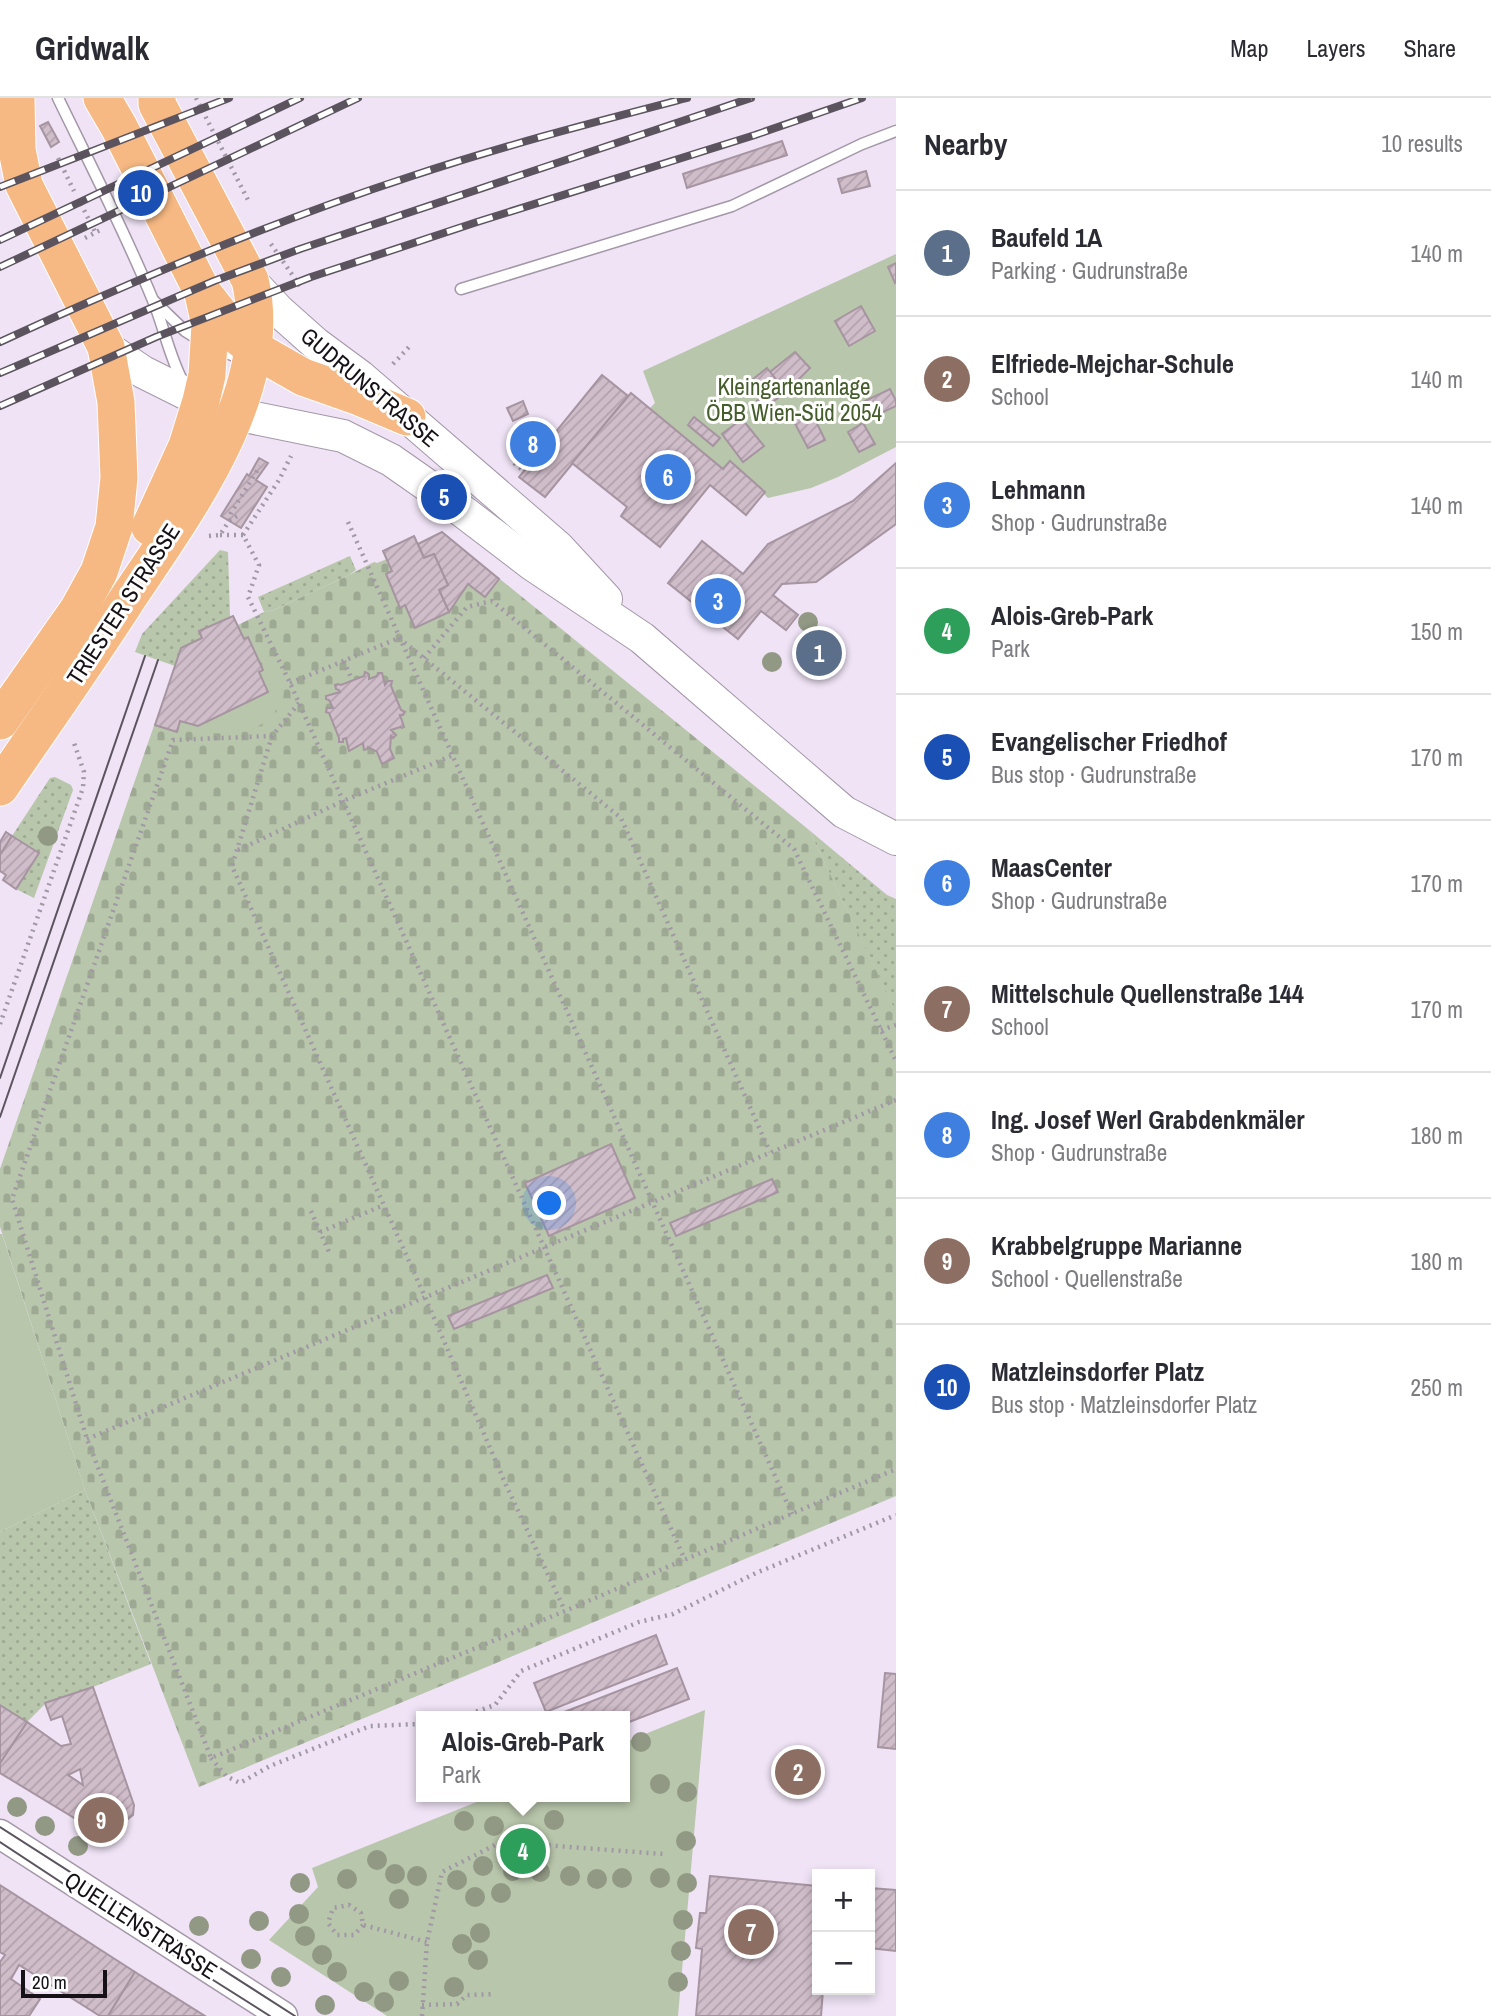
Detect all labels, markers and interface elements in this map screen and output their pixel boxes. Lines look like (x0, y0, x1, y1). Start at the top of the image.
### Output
text: Gridwalk (35, 26, 149, 70)
text: Map (1230, 32, 1268, 64)
text: Layers (1306, 32, 1365, 64)
text: Share (1403, 32, 1456, 64)
text: Nearby (924, 124, 1007, 164)
text: 10 results (1381, 128, 1463, 159)
pin: 10 (118, 167, 164, 219)
text: Baufeld 1A (991, 220, 1102, 255)
text: 1 (942, 238, 952, 269)
text: 140 m (1411, 238, 1463, 269)
text: Parking · Gudrunstraße (991, 255, 1188, 286)
street label: GUDRUNSTRASSE (295, 320, 445, 454)
text: Elfriede-Mejchar-Schule (991, 346, 1234, 381)
text: 2 (942, 364, 952, 395)
text: 140 m (1411, 364, 1463, 395)
park label: Kleingartenanlage ÖBB Wien-Süd 2054 (706, 371, 883, 428)
text: School (991, 381, 1049, 412)
pin: 8 (510, 418, 556, 470)
pin: 6 (645, 451, 691, 503)
pin: 5 (421, 471, 467, 523)
text: Lehmann (991, 472, 1086, 507)
text: 3 (942, 490, 952, 521)
text: 140 m (1411, 490, 1463, 521)
text: Shop · Gudrunstraße (991, 507, 1167, 538)
street label: TRIESTER STRASSE (59, 517, 187, 691)
pin: 3 (695, 575, 741, 627)
text: Alois-Greb-Park (991, 598, 1153, 633)
text: 4 (942, 616, 952, 647)
text: 150 m (1411, 616, 1463, 647)
pin: 1 (796, 627, 842, 679)
text: Park (991, 633, 1030, 664)
text: Evangelischer Friedhof (991, 724, 1227, 759)
text: 5 (942, 742, 952, 773)
text: 170 m (1411, 742, 1463, 773)
text: Bus stop · Gudrunstraße (991, 759, 1196, 790)
text: MaasCenter (991, 850, 1112, 885)
text: 6 (942, 868, 952, 899)
text: 170 m (1411, 868, 1463, 899)
text: Shop · Gudrunstraße (991, 885, 1167, 916)
text: Mittelschule Quellenstraße 144 (991, 976, 1304, 1011)
text: 7 (942, 994, 952, 1025)
text: 170 m (1411, 994, 1463, 1025)
text: School (991, 1011, 1049, 1042)
text: Ing. Josef Werl Grabdenkmäler (991, 1102, 1305, 1137)
text: 8 (942, 1120, 952, 1151)
text: 180 m (1411, 1120, 1463, 1151)
text: Shop · Gudrunstraße (991, 1137, 1167, 1168)
your location (532, 1186, 566, 1220)
text: Krabbelgruppe Marianne (991, 1228, 1242, 1263)
text: 9 (942, 1246, 952, 1277)
text: 180 m (1411, 1246, 1463, 1277)
text: School · Quellenstraße (991, 1263, 1183, 1294)
text: Matzleinsdorfer Platz (991, 1354, 1204, 1389)
text: 10 (937, 1372, 957, 1403)
text: 250 m (1411, 1372, 1463, 1403)
text: Bus stop · Matzleinsdorfer Platz (991, 1389, 1257, 1420)
popup (416, 1711, 630, 1802)
text: Alois-Greb-Park (442, 1724, 604, 1759)
pin: 2 (775, 1746, 821, 1798)
text: Park (442, 1759, 481, 1790)
pin: 9 (78, 1794, 124, 1846)
pin: 4 (500, 1825, 546, 1877)
street label: QUELLENSTRASSE (59, 1864, 223, 1986)
map controls (812, 1869, 875, 1995)
button: + (812, 1869, 875, 1932)
pin: 7 (728, 1906, 774, 1958)
button: − (812, 1932, 875, 1995)
scale bar (21, 1967, 107, 1999)
text: 20 m (32, 1969, 67, 1995)

